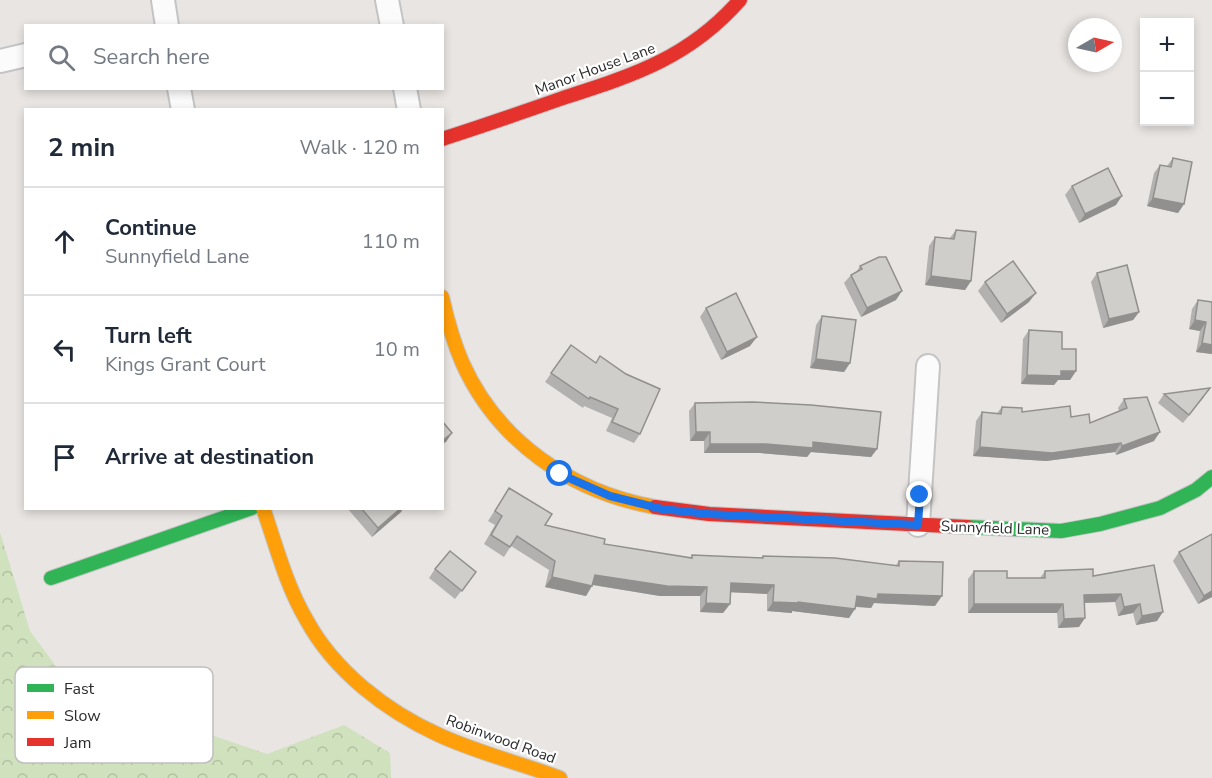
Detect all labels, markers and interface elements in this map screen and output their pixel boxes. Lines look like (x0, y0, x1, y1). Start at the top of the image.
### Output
north arrow (1068, 18, 1122, 72)
map controls (1140, 18, 1194, 126)
button: + (1140, 18, 1194, 72)
search box (24, 24, 444, 90)
street label: Manor House Lane (532, 38, 658, 100)
icon: search (45, 41, 78, 74)
text: Search here (93, 42, 210, 72)
button: − (1140, 72, 1194, 126)
text: 2 min (48, 130, 115, 165)
text: Walk · 120 m (300, 134, 420, 161)
text: Continue (105, 213, 196, 243)
icon: ahead (48, 225, 81, 258)
text: 110 m (362, 228, 420, 255)
text: Sunnyfield Lane (105, 243, 249, 270)
text: Turn left (105, 321, 192, 351)
icon: left (48, 333, 81, 366)
text: 10 m (374, 336, 420, 363)
text: Kings Grant Court (105, 351, 265, 378)
icon: arrive (48, 441, 81, 474)
text: Arrive at destination (105, 442, 314, 472)
route start (546, 460, 572, 486)
route end (906, 481, 932, 507)
street label: Sunnyfield Lane (941, 516, 1050, 540)
legend (15, 667, 213, 763)
text: Fast (64, 678, 95, 700)
text: Slow (64, 705, 101, 727)
street label: Robinwood Road (443, 710, 559, 768)
text: Jam (63, 732, 91, 754)

